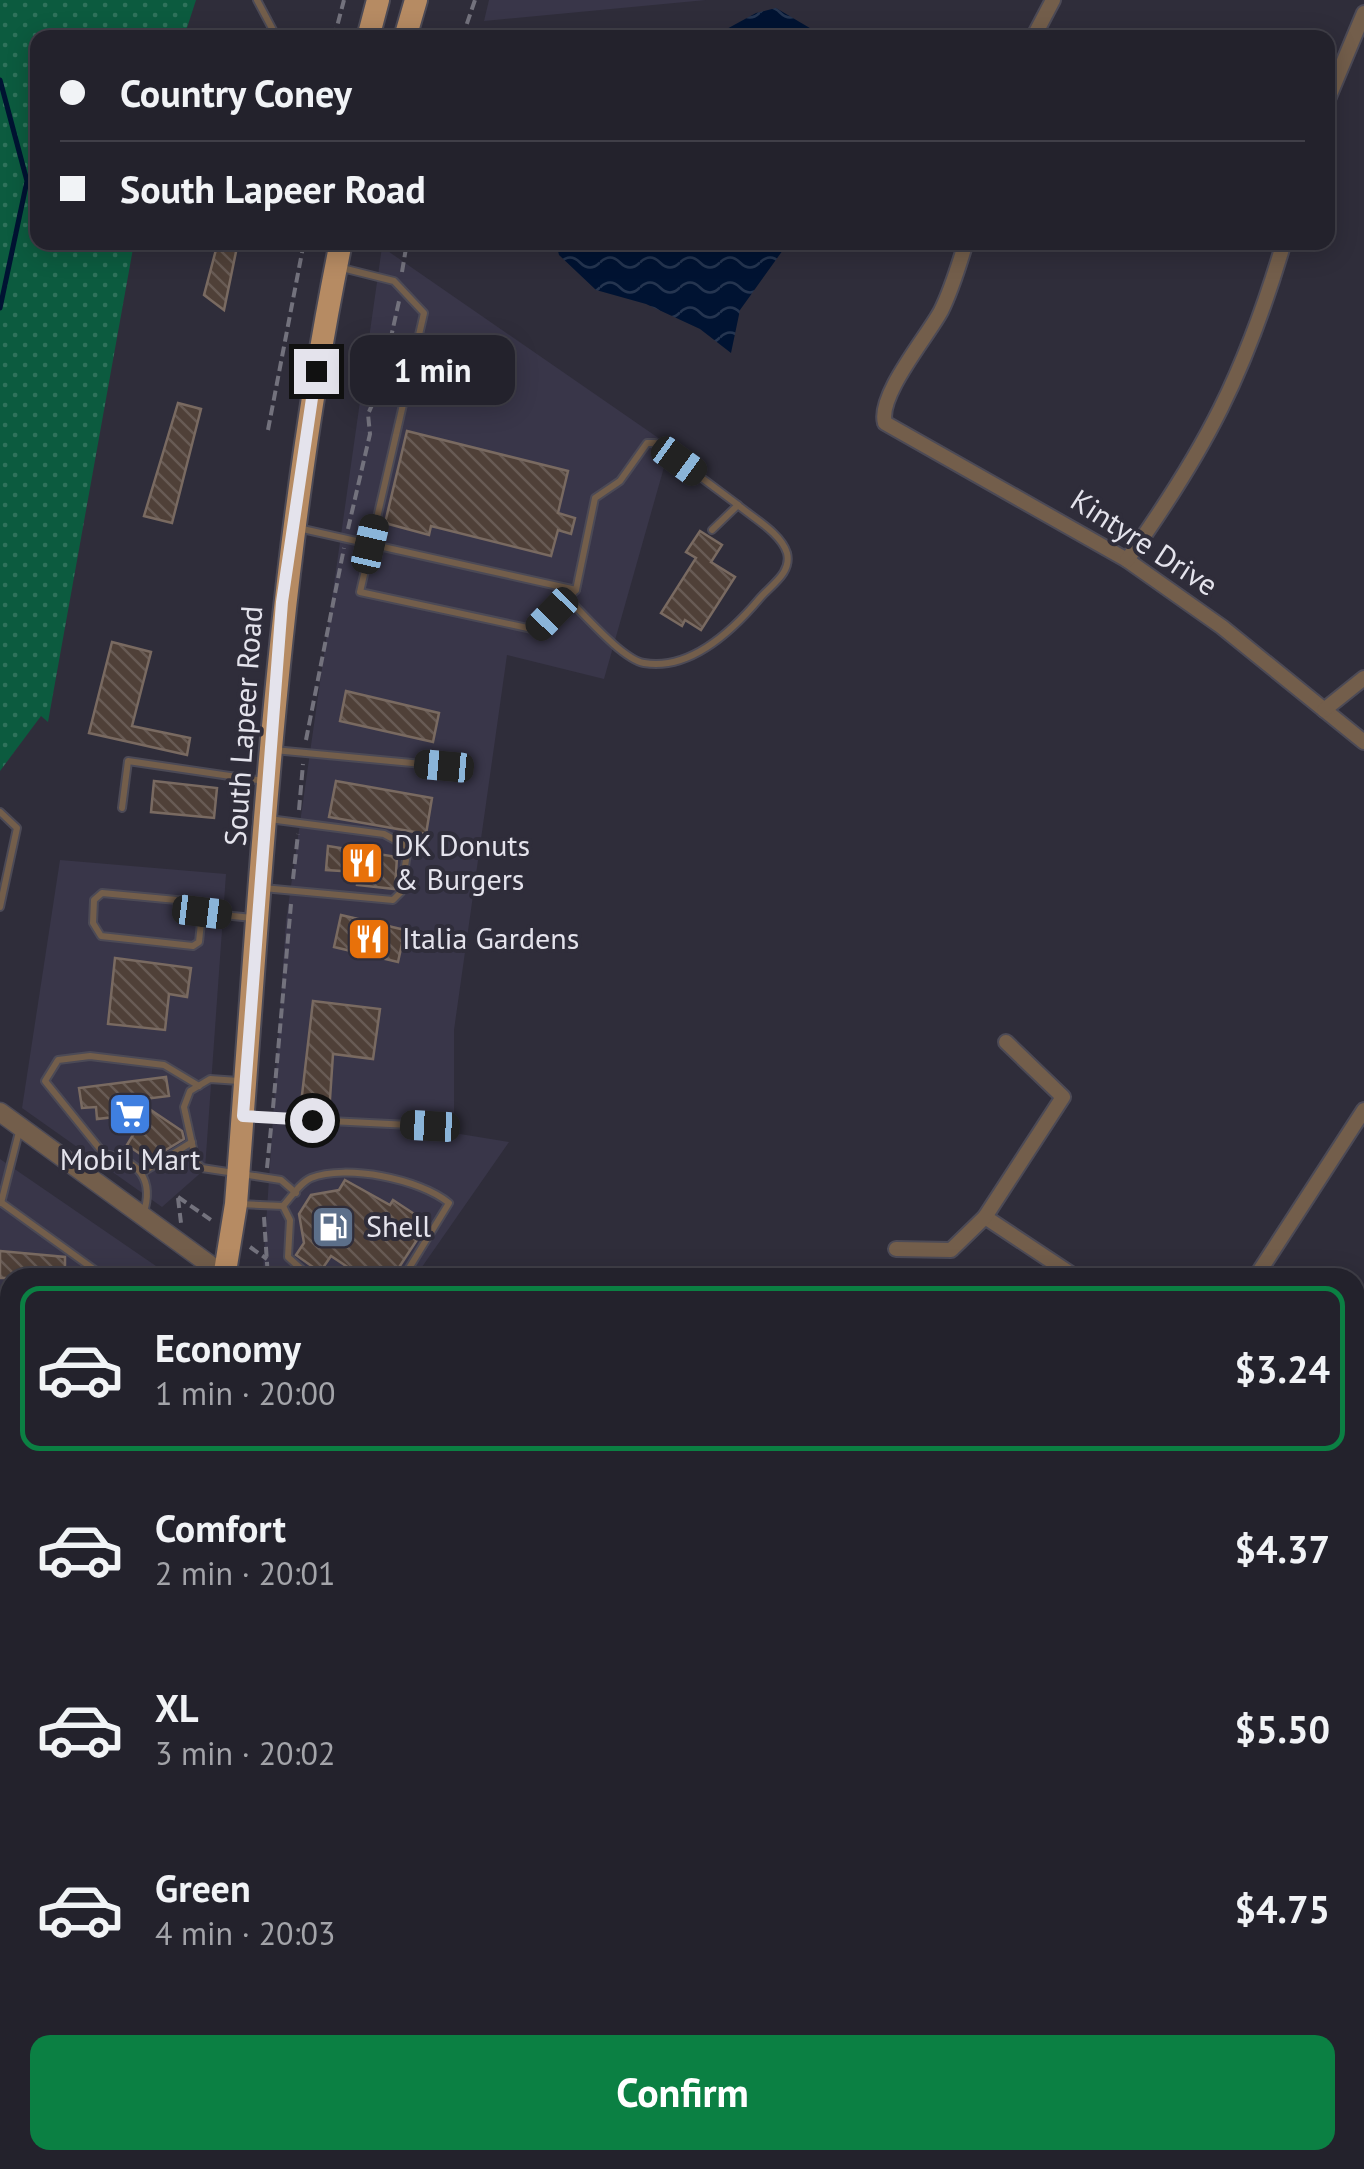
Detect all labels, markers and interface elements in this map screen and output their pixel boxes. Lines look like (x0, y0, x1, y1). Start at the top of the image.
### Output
text: Country Coney (120, 68, 352, 117)
text: South Lapeer Road (120, 164, 426, 213)
callout: 1 min (351, 336, 516, 406)
route end (294, 349, 339, 394)
text: 1 min (393, 349, 472, 391)
car (646, 431, 712, 491)
street label: Kintyre Drive (1064, 480, 1226, 604)
car (349, 511, 391, 577)
car (520, 582, 584, 646)
street label: South Lapeer Road (215, 604, 270, 847)
car (413, 748, 475, 784)
place label: DK Donuts & Burgers (394, 825, 530, 898)
restaurant icon: DK Donuts & Burgers (339, 840, 385, 886)
car (170, 893, 234, 931)
restaurant icon: Italia Gardens (346, 916, 392, 962)
place label: Italia Gardens (402, 918, 579, 957)
supermarket icon: Mobil Mart (107, 1091, 153, 1137)
route start (290, 1098, 335, 1143)
car (399, 1109, 461, 1143)
place label: Mobil Mart (60, 1139, 200, 1178)
fuel station icon: Shell (310, 1204, 356, 1250)
place label: Shell (366, 1206, 431, 1245)
text: Economy (155, 1323, 301, 1372)
icon: car (35, 1324, 125, 1414)
text: $3.24 (1234, 1344, 1330, 1393)
text: 1 min · 20:00 (155, 1372, 335, 1414)
text: Comfort (155, 1503, 286, 1552)
icon: car (35, 1504, 125, 1594)
text: $4.37 (1234, 1524, 1330, 1573)
text: 2 min · 20:01 (155, 1552, 335, 1594)
text: XL (155, 1683, 199, 1732)
icon: car (35, 1684, 125, 1774)
text: $5.50 (1234, 1704, 1330, 1753)
text: 3 min · 20:02 (155, 1732, 335, 1774)
text: Green (155, 1863, 251, 1912)
icon: car (35, 1864, 125, 1954)
text: $4.75 (1234, 1884, 1330, 1933)
text: 4 min · 20:03 (155, 1912, 335, 1954)
button: Confirm (30, 2035, 1335, 2150)

